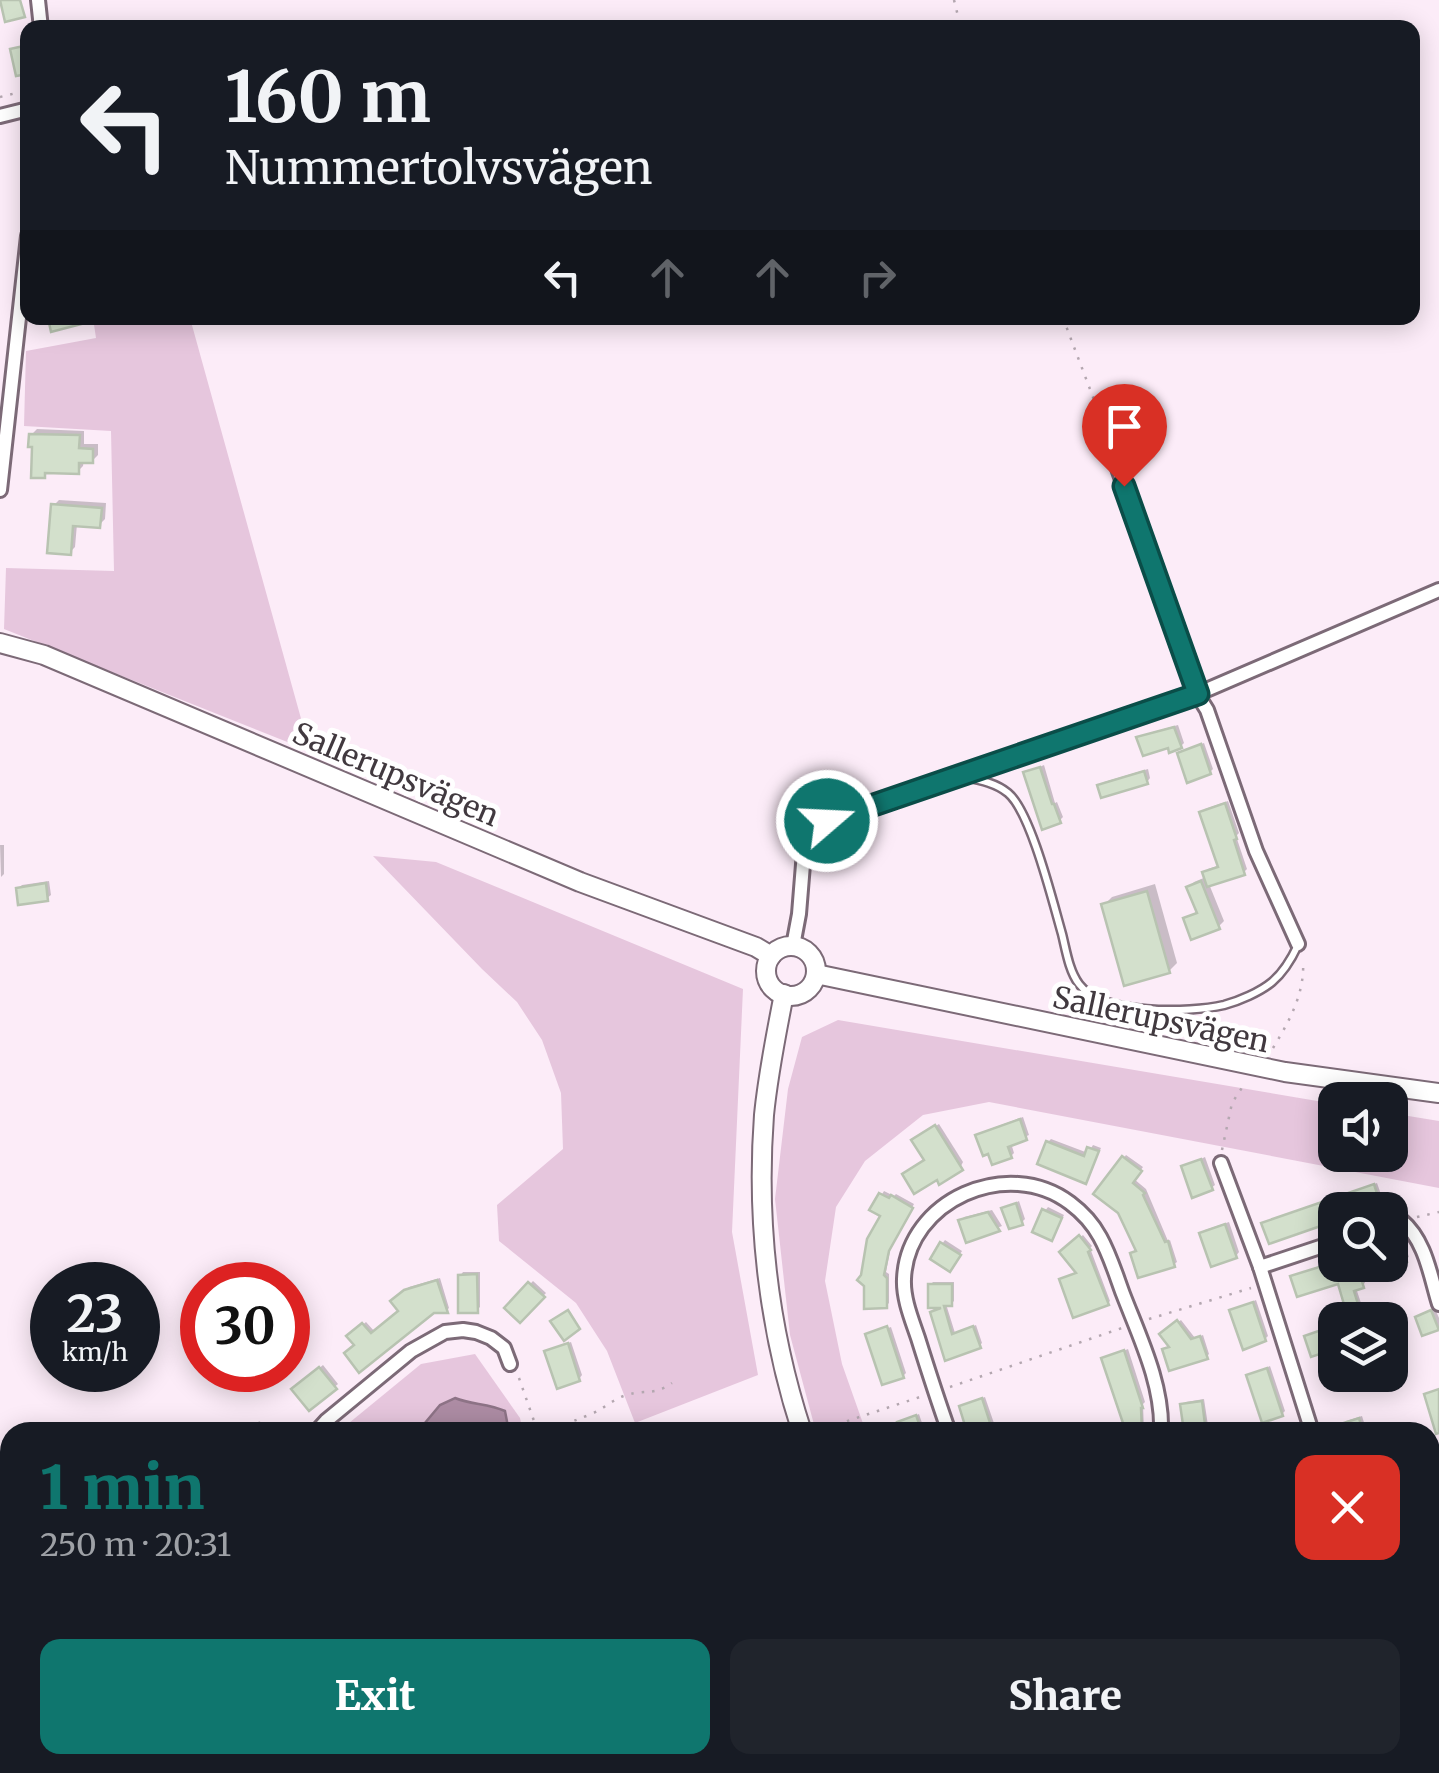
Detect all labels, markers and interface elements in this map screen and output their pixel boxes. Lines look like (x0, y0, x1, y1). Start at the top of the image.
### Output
text: 160 m (225, 53, 431, 141)
icon: left (60, 60, 190, 190)
text: Nummertolvsvägen (225, 140, 653, 196)
icon: left (535, 250, 590, 305)
icon: ahead (640, 250, 695, 305)
icon: ahead (745, 250, 800, 305)
icon: right (850, 250, 905, 305)
pin (1082, 384, 1167, 487)
icon: arrive (1097, 399, 1152, 454)
street label: Sallerupsvägen (287, 713, 505, 835)
position arrow (775, 769, 879, 873)
street label: Sallerupsvägen (1049, 978, 1273, 1060)
map controls (1318, 1082, 1408, 1392)
button: sound (1318, 1082, 1408, 1172)
button: search (1318, 1192, 1408, 1282)
speed limit sign: 30 (180, 1262, 310, 1392)
text: 23 (67, 1283, 123, 1346)
button: layers (1318, 1302, 1408, 1392)
text: km/h (62, 1336, 128, 1368)
text: 1 min (40, 1450, 204, 1525)
button: close (1295, 1455, 1400, 1560)
text: 250 m · 20:31 (40, 1525, 231, 1565)
button: Exit (40, 1639, 710, 1754)
button: Share (730, 1639, 1400, 1754)

